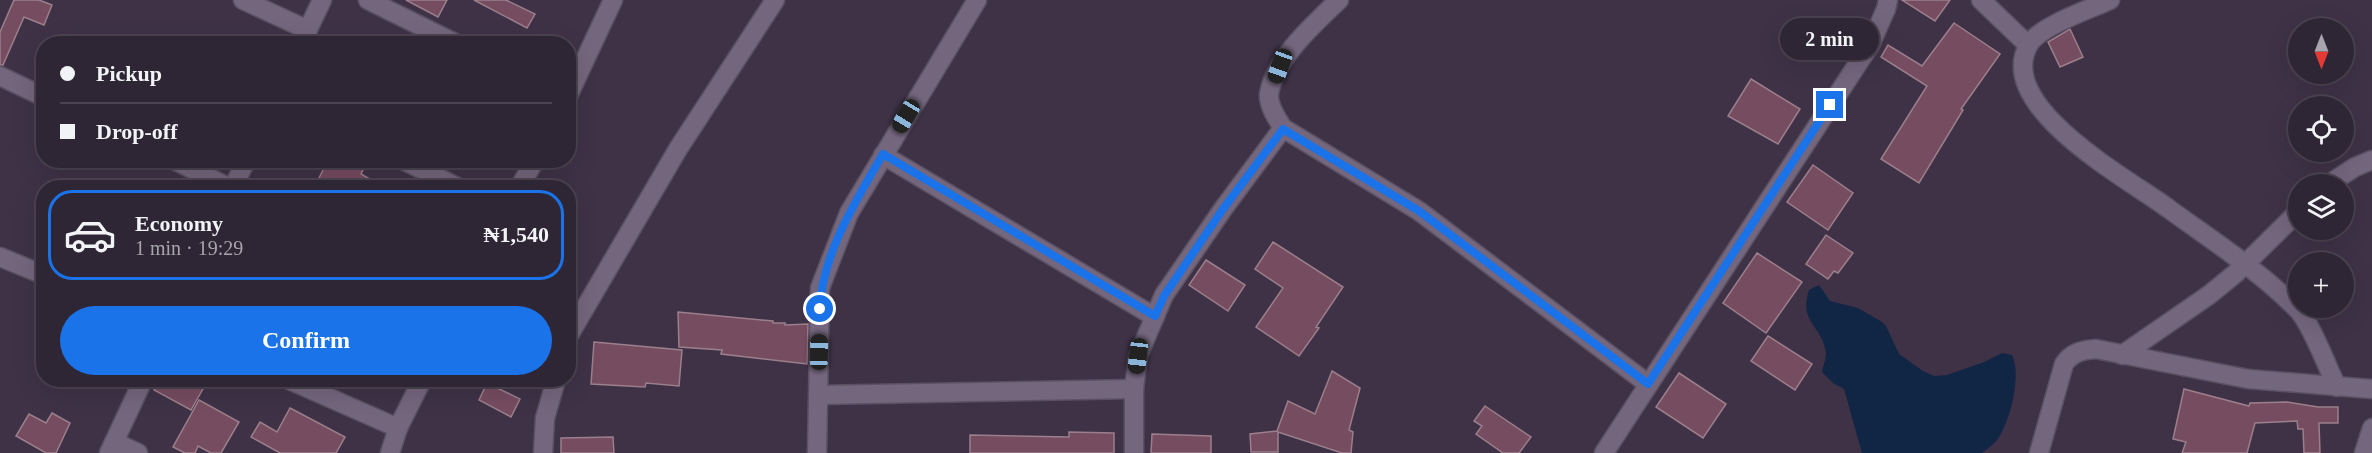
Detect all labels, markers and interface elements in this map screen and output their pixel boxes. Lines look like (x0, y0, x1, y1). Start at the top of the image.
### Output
callout: 2 min (1780, 18, 1880, 60)
north arrow (2288, 18, 2354, 84)
map controls (2288, 18, 2354, 318)
text: 2 min (1805, 28, 1854, 50)
car (1265, 46, 1295, 86)
text: Pickup (96, 61, 162, 86)
route end (1816, 91, 1843, 118)
car (889, 96, 923, 136)
button: locate (2288, 96, 2354, 162)
text: Drop-off (96, 119, 177, 144)
button: layers (2288, 174, 2354, 240)
icon: car (63, 208, 117, 262)
text: Economy (135, 211, 223, 236)
text: ₦1,540 (484, 222, 549, 247)
text: 1 min · 19:29 (135, 237, 243, 259)
button: + (2288, 252, 2354, 318)
route start (806, 295, 833, 322)
button: Confirm (60, 306, 552, 375)
car (810, 334, 828, 370)
car (1127, 337, 1149, 375)

